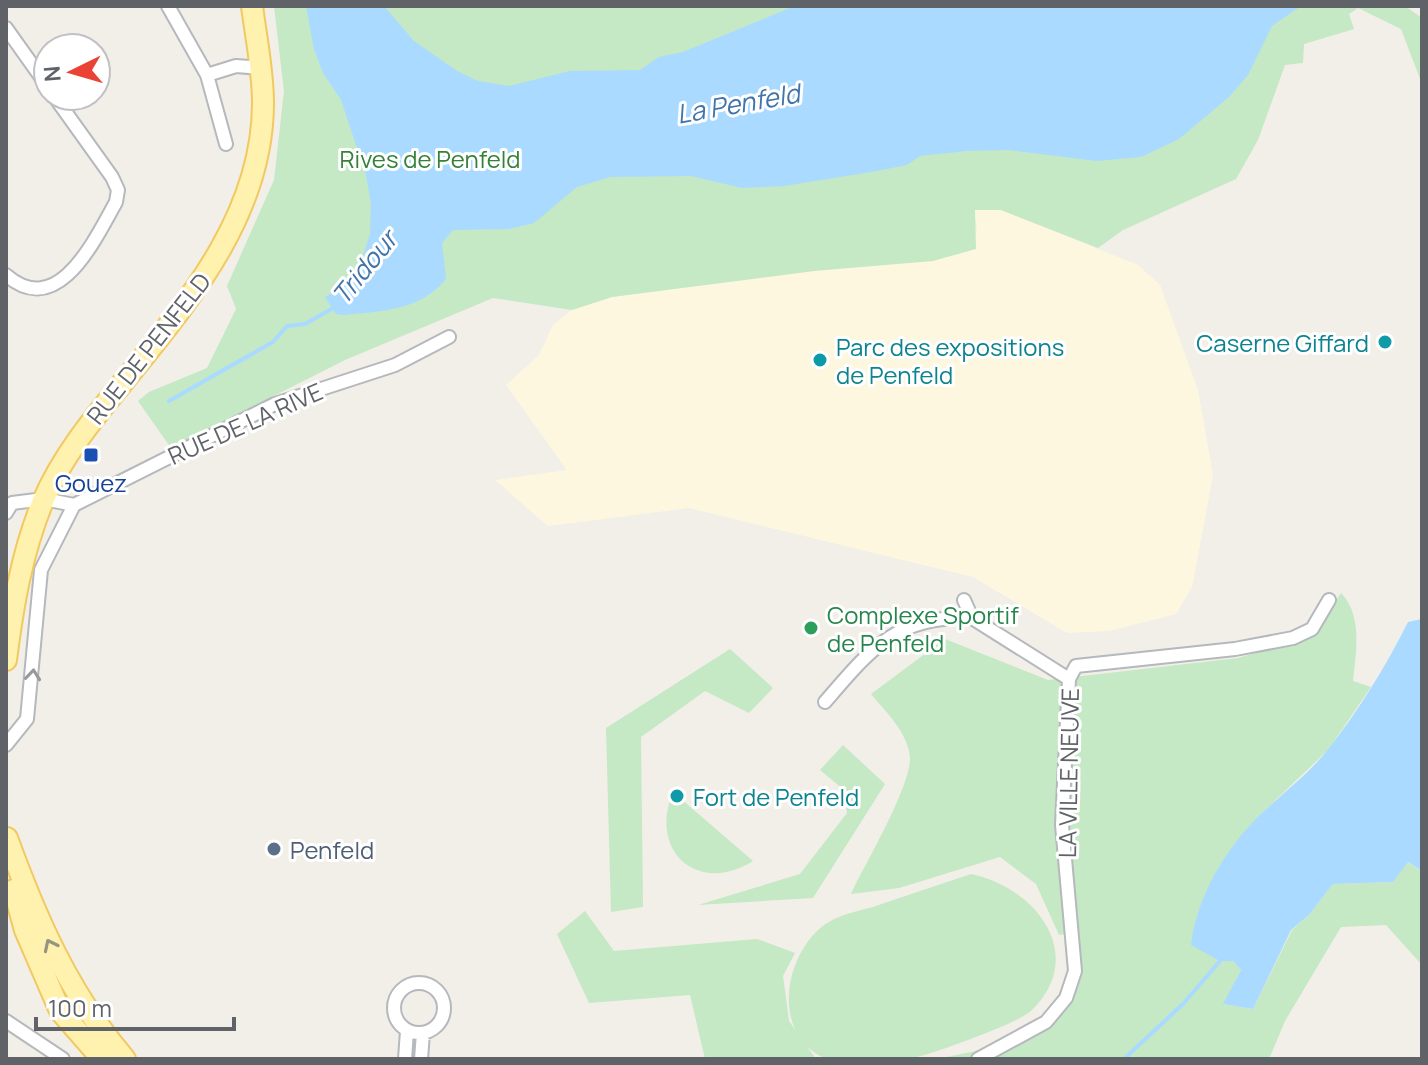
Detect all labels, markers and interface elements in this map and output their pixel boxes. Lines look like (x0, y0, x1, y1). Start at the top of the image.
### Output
north arrow (32, 32, 112, 112)
text: N (36, 65, 68, 83)
water label: La Penfeld (674, 74, 806, 132)
park label: Rives de Penfeld (339, 142, 521, 175)
water label: Tridour (323, 220, 407, 311)
street label: RUE DE PENFELD (78, 265, 218, 431)
place label: Caserne Giffard (1196, 326, 1369, 359)
place label: Parc des expositions de Penfeld (836, 330, 1064, 391)
marker: Caserne Giffard (1376, 333, 1394, 351)
marker: Parc des expositions de Penfeld (811, 351, 829, 369)
street label: RUE DE LA RIVE (162, 374, 328, 472)
marker: Gouez (82, 446, 100, 464)
place label: Gouez (55, 466, 127, 499)
place label: Complexe Sportif de Penfeld (827, 598, 1019, 659)
marker: Complexe Sportif de Penfeld (802, 619, 820, 637)
one-way arrow (24, 668, 41, 681)
street label: LA VILLE NEUVE (1050, 687, 1086, 859)
place label: Fort de Penfeld (693, 780, 859, 813)
marker: Fort de Penfeld (668, 787, 686, 805)
place label: Penfeld (290, 833, 374, 866)
marker: Penfeld (265, 840, 283, 858)
one-way arrow (45, 939, 60, 954)
scale bar (36, 981, 234, 1031)
text: 100 m (48, 991, 112, 1024)

